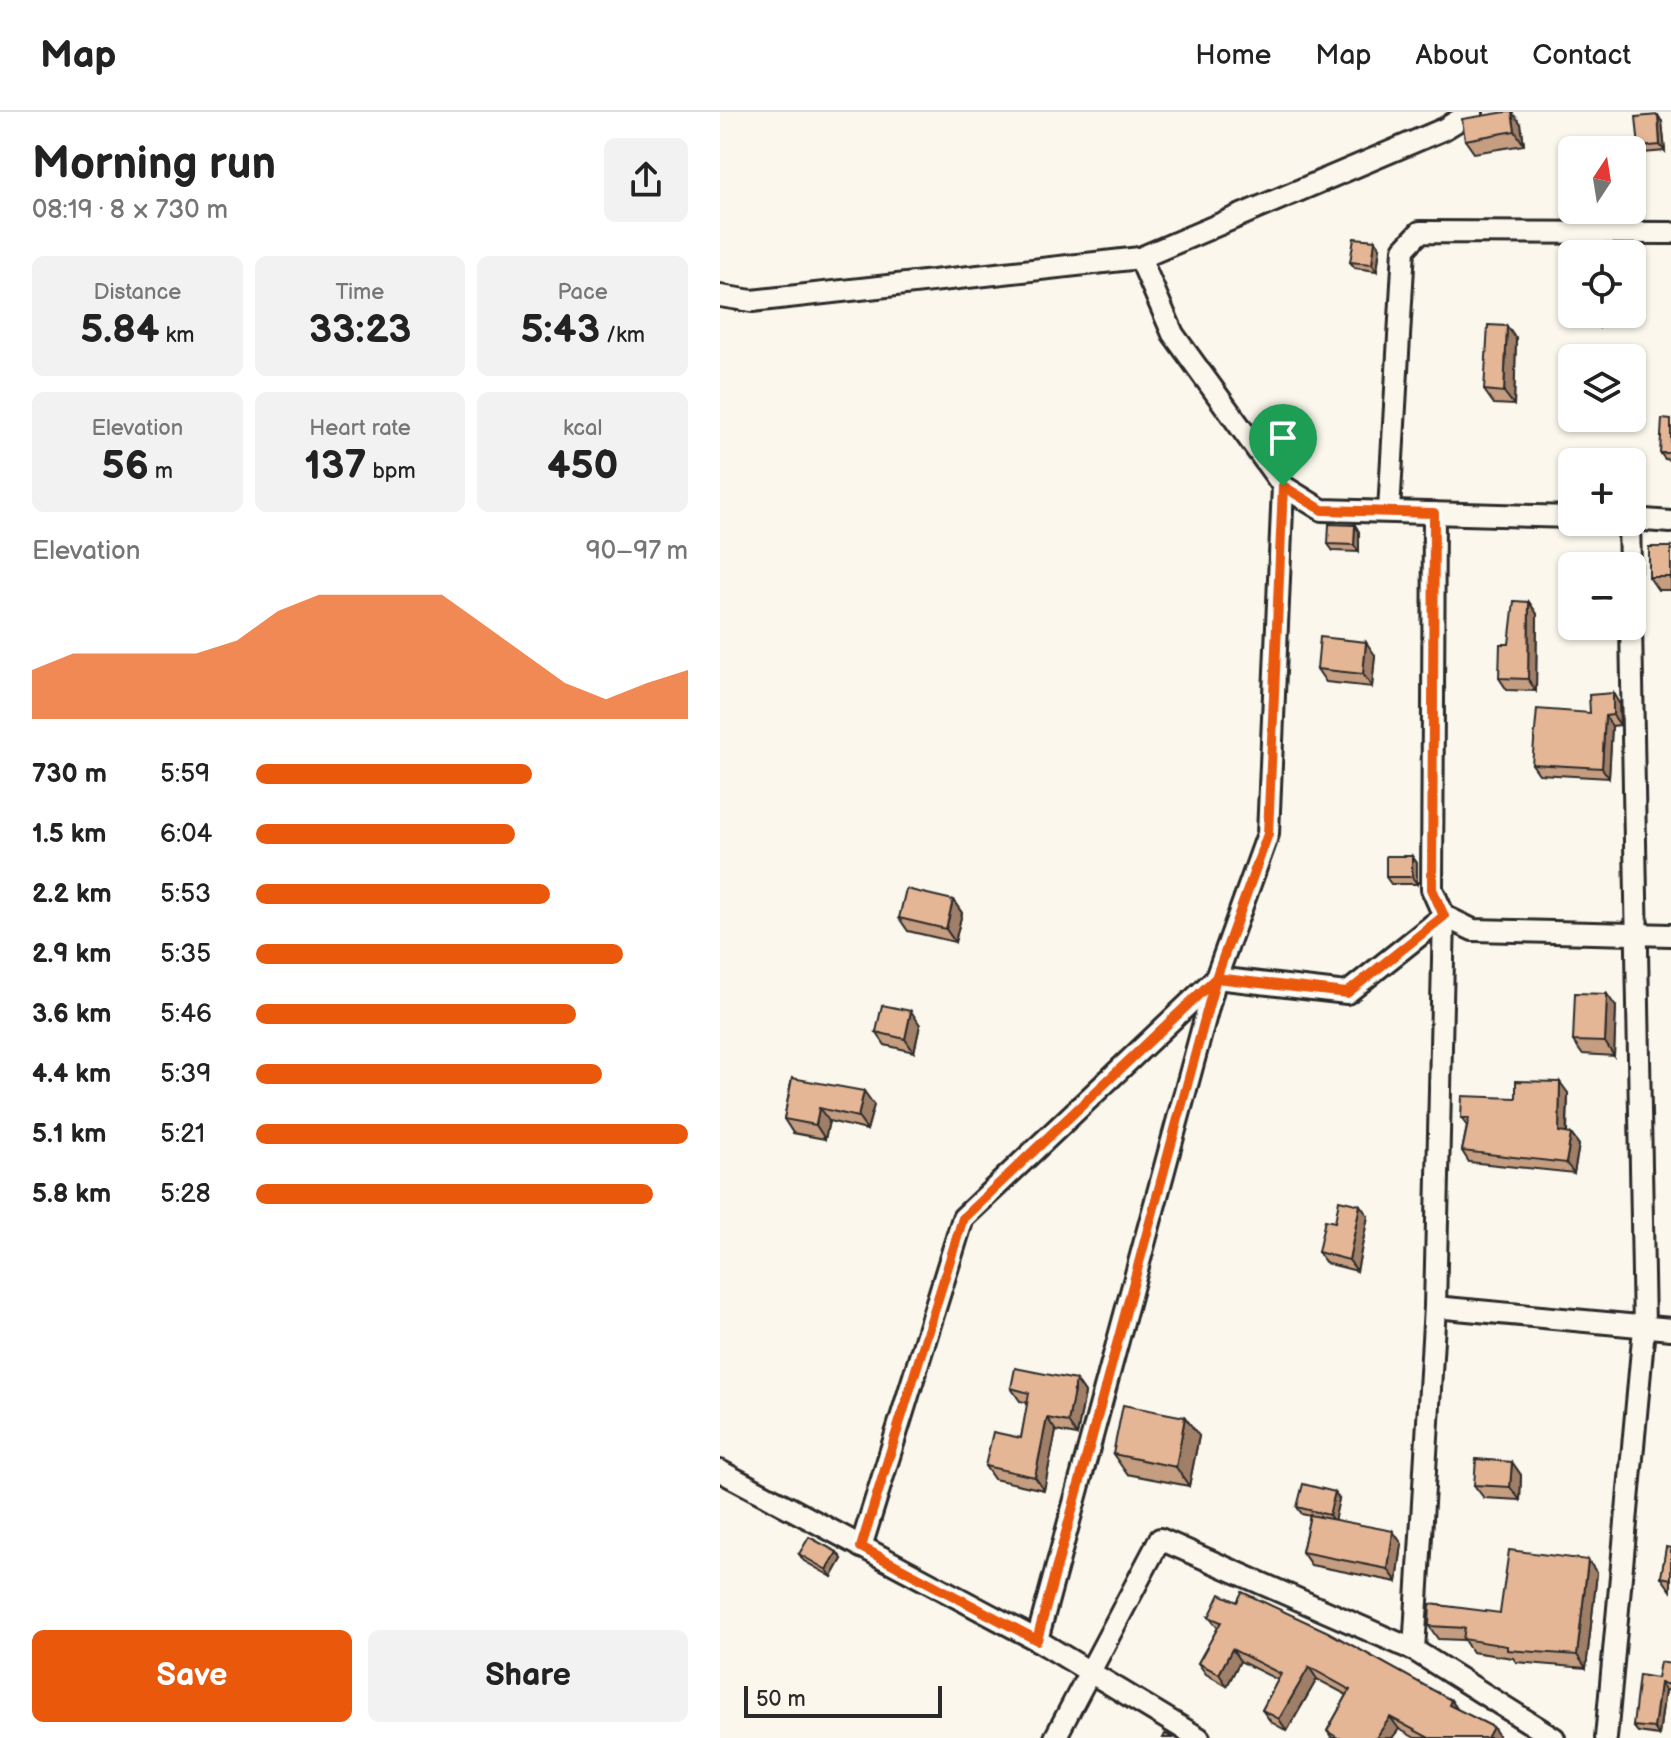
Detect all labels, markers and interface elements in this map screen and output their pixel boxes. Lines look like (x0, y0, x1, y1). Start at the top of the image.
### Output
text: Map (40, 33, 116, 78)
text: Home (1195, 39, 1271, 72)
text: Map (1315, 39, 1372, 72)
text: About (1416, 39, 1488, 72)
text: Contact (1532, 39, 1631, 72)
north arrow (1558, 136, 1646, 224)
map controls (1558, 136, 1646, 640)
text: Morning run (32, 138, 276, 191)
button: share (604, 138, 688, 222)
text: 08:19 · 8 × 730 m (32, 195, 228, 226)
button: locate (1558, 240, 1646, 328)
text: Distance (93, 279, 181, 306)
text: Time (336, 279, 384, 306)
text: Pace (558, 279, 608, 306)
text: 5.84 (80, 306, 160, 354)
text: 33:23 (309, 306, 411, 354)
text: 5:43 (520, 306, 600, 354)
text: km (160, 322, 195, 349)
text: /km (600, 322, 645, 349)
button: layers (1558, 344, 1646, 432)
pin (1249, 404, 1317, 486)
text: Elevation (91, 415, 183, 442)
text: Heart rate (309, 415, 411, 442)
text: kcal (563, 415, 602, 442)
icon: arrive (1261, 416, 1305, 460)
text: 56 (102, 442, 149, 490)
text: 137 (304, 442, 366, 490)
text: 450 (547, 442, 618, 490)
button: + (1558, 448, 1646, 536)
text: m (149, 458, 173, 485)
text: bpm (366, 458, 416, 485)
text: Elevation (32, 536, 140, 567)
text: 90–97 m (586, 536, 688, 567)
button: − (1558, 552, 1646, 640)
text: 730 m (32, 759, 107, 790)
text: 5:59 (160, 759, 210, 790)
text: 1.5 km (32, 819, 107, 850)
text: 6:04 (160, 819, 212, 850)
text: 2.2 km (32, 879, 112, 910)
text: 5:53 (160, 879, 211, 910)
text: 2.9 km (32, 939, 111, 970)
text: 5:35 (160, 939, 211, 970)
text: 3.6 km (32, 999, 111, 1030)
text: 5:46 (160, 999, 212, 1030)
text: 4.4 km (32, 1059, 111, 1090)
text: 5:39 (160, 1059, 211, 1090)
text: 5.1 km (32, 1119, 107, 1150)
text: 5:21 (160, 1119, 205, 1150)
text: 5.8 km (32, 1179, 111, 1210)
text: 5:28 (160, 1179, 211, 1210)
button: Save (32, 1630, 352, 1722)
button: Share (368, 1630, 688, 1722)
scale bar (744, 1682, 942, 1718)
text: 50 m (756, 1686, 806, 1713)

